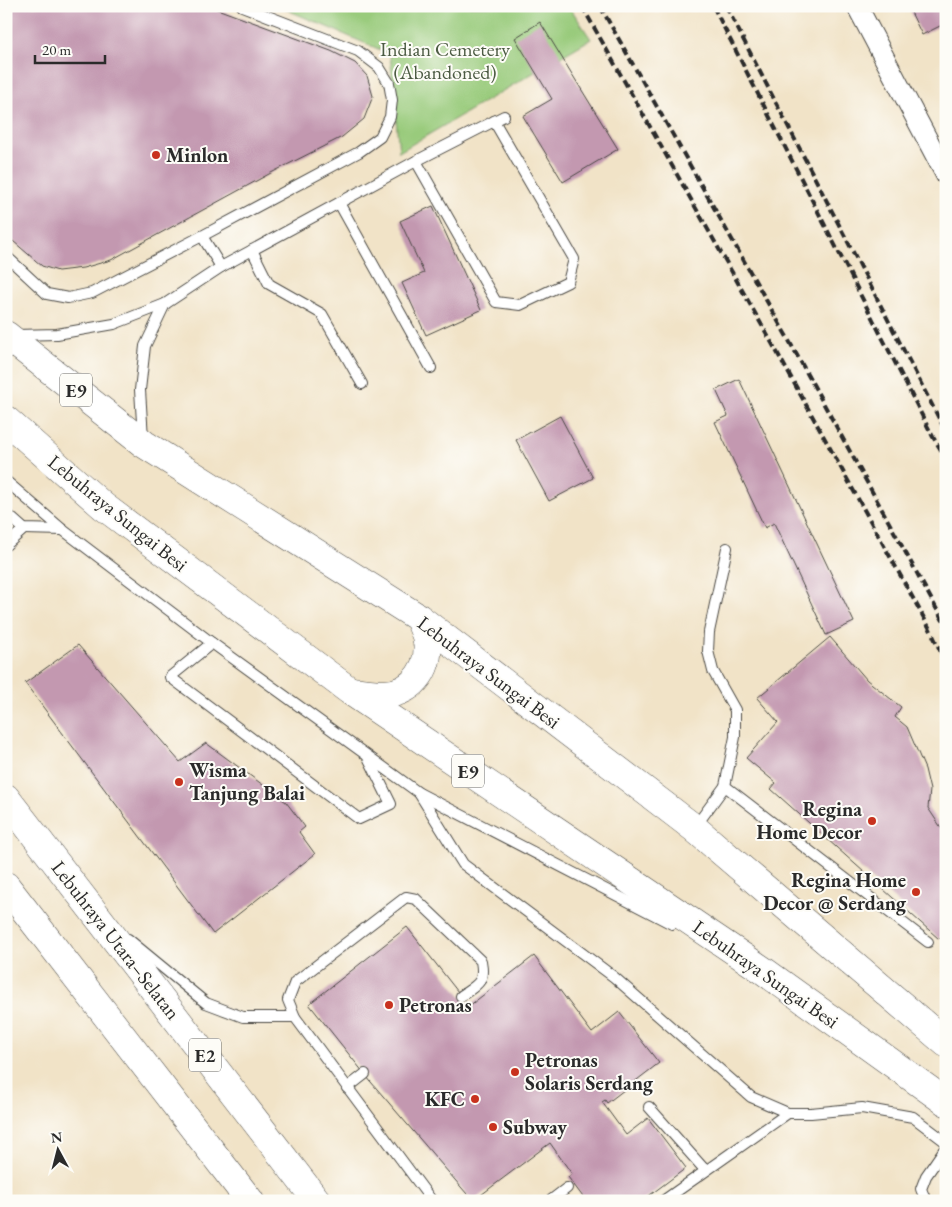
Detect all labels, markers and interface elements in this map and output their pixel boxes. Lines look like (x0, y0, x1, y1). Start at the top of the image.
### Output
scale bar (35, 32, 105, 64)
park label: Indian Cemetery (Abandoned) (380, 36, 510, 85)
text: 20 m (42, 40, 71, 59)
place label: Minlon (166, 142, 228, 168)
marker: Minlon (150, 149, 162, 161)
road number: E9 (60, 374, 92, 406)
street label: Lebuhraya Sungai Besi (43, 449, 193, 577)
street label: Lebuhraya Sungai Besi (412, 610, 566, 734)
road number: E9 (452, 754, 484, 788)
place label: Wisma Tanjung Balai (189, 757, 305, 806)
marker: Wisma Tanjung Balai (173, 776, 185, 788)
place label: Regina Home Decor (757, 796, 863, 845)
marker: Regina Home Decor (866, 815, 878, 827)
street label: Lebuhraya Utara–Selatan (46, 855, 187, 1025)
place label: Regina Home Decor @ Serdang (763, 867, 907, 916)
marker: Regina Home Decor @ Serdang (910, 886, 922, 898)
street label: Lebuhraya Sungai Besi (688, 914, 844, 1034)
place label: Petronas (399, 992, 472, 1018)
marker: Petronas (383, 999, 395, 1011)
road number: E2 (189, 1038, 221, 1072)
place label: Petronas Solaris Serdang (525, 1047, 654, 1096)
marker: Petronas Solaris Serdang (509, 1066, 521, 1078)
place label: KFC (425, 1086, 465, 1112)
marker: KFC (469, 1093, 481, 1105)
place label: Subway (503, 1114, 567, 1140)
marker: Subway (487, 1121, 499, 1133)
north arrow (32, 1124, 82, 1174)
text: N (50, 1127, 64, 1147)

